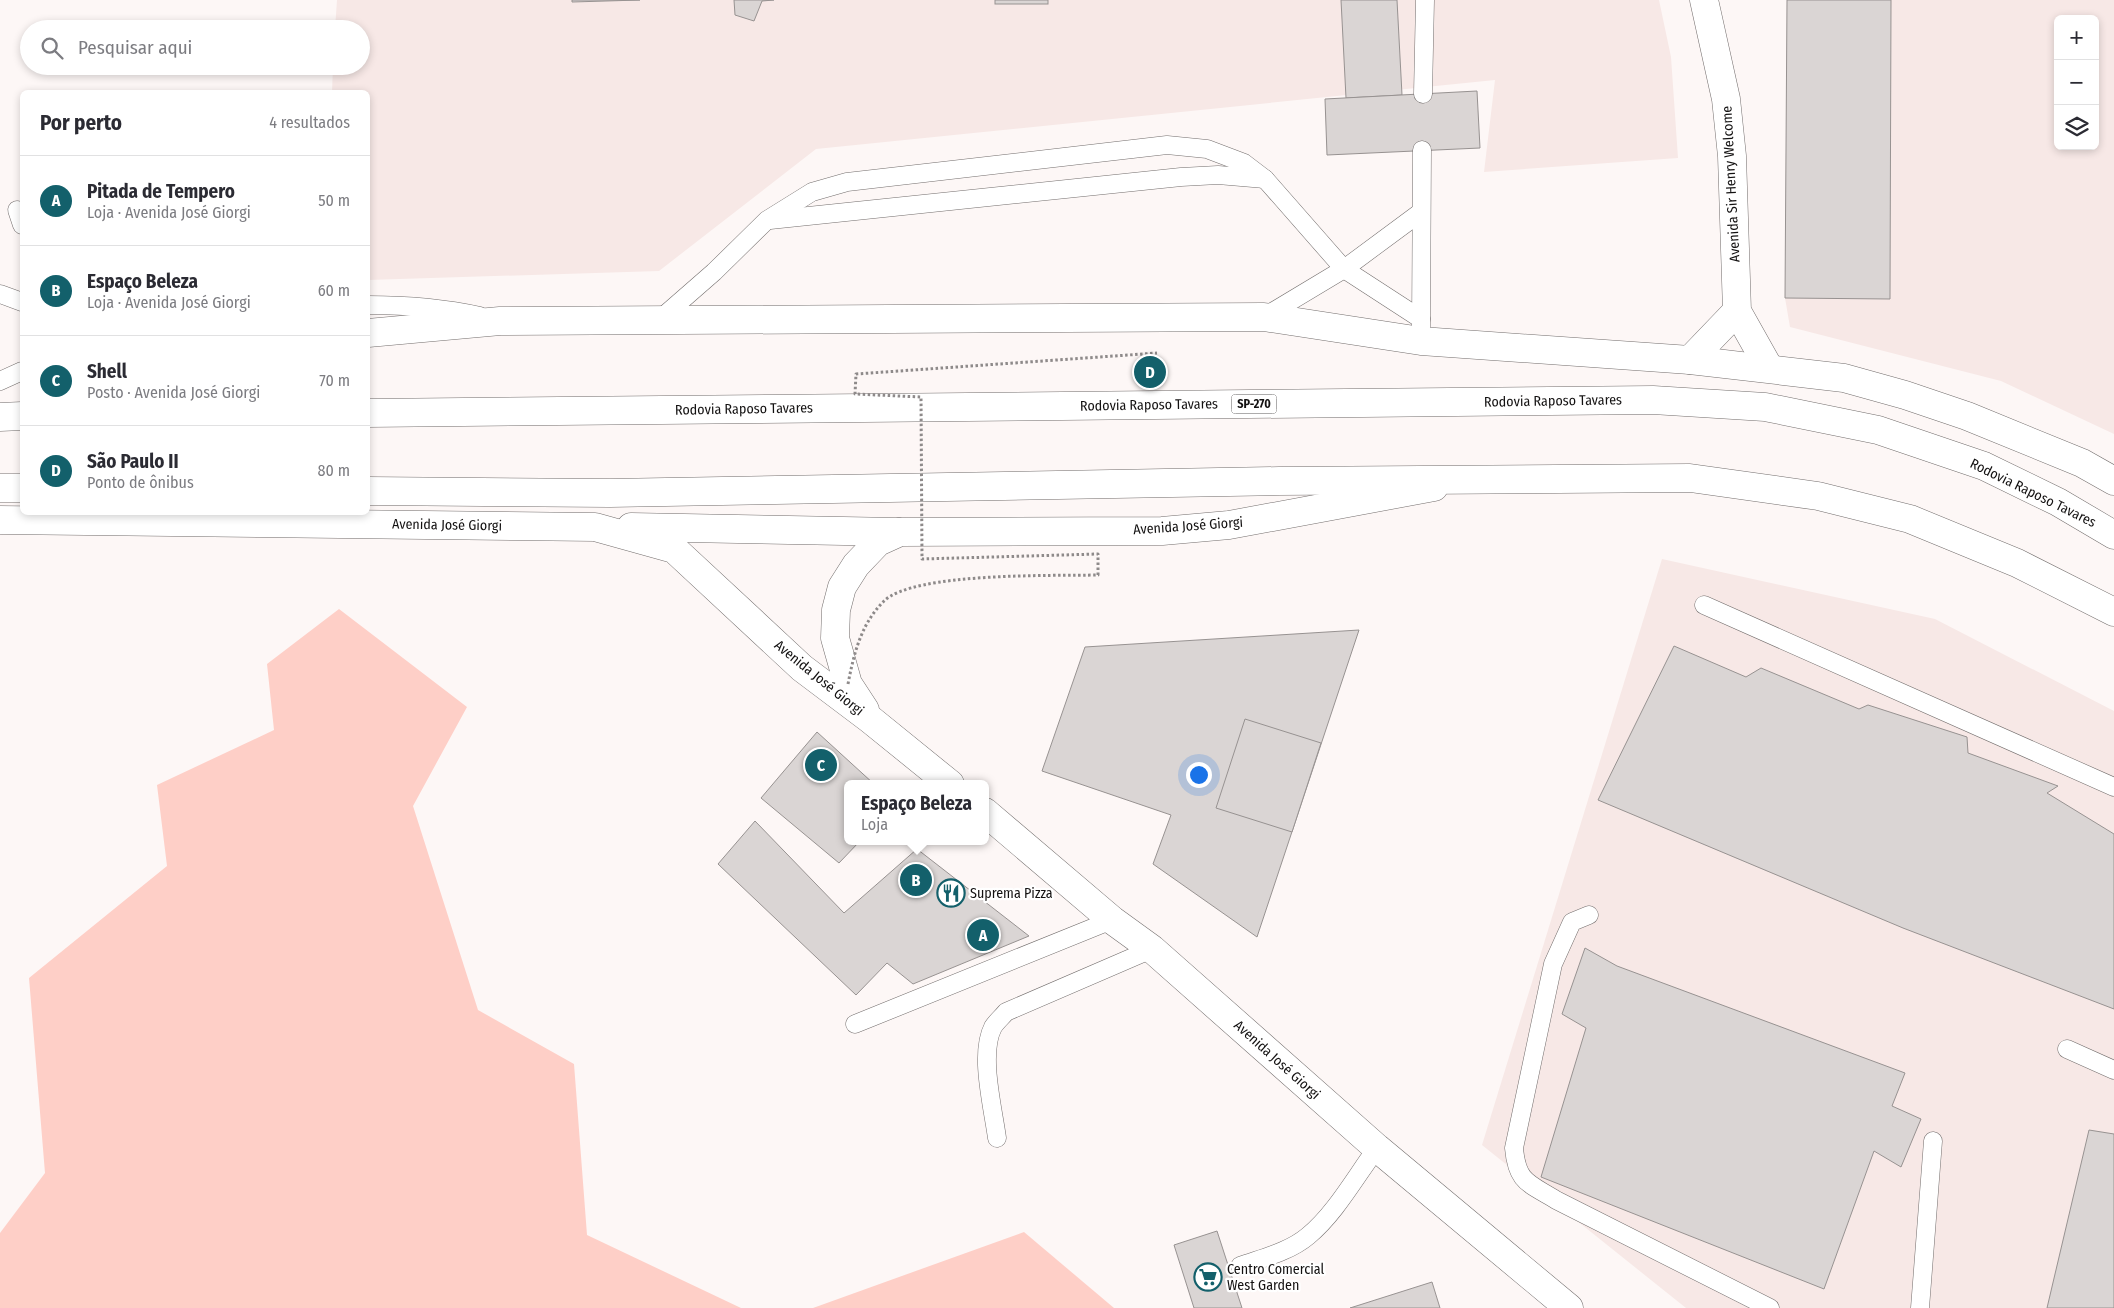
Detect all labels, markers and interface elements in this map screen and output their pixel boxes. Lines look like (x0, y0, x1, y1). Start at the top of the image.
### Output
map controls (2054, 15, 2099, 150)
button: + (2054, 15, 2099, 60)
search box (20, 20, 370, 75)
icon: search (38, 34, 66, 62)
text: Pesquisar aqui (78, 36, 192, 59)
button: − (2054, 60, 2099, 105)
street label: Avenida Sir Henry Welcome (1718, 105, 1744, 263)
button: layers (2054, 105, 2099, 150)
text: Por perto (40, 110, 122, 136)
text: 4 resultados (269, 113, 350, 132)
text: Pitada de Tempero (87, 180, 235, 203)
text: A (52, 191, 60, 210)
text: 50 m (318, 191, 350, 210)
text: Loja · Avenida José Giorgi (87, 203, 251, 222)
text: Espaço Beleza (87, 270, 198, 293)
text: B (52, 281, 60, 300)
text: 60 m (318, 281, 350, 300)
text: Loja · Avenida José Giorgi (87, 293, 251, 312)
pin: D (1134, 353, 1166, 391)
text: Shell (87, 360, 127, 383)
text: C (52, 371, 60, 390)
text: 70 m (319, 371, 350, 390)
text: Posto · Avenida José Giorgi (87, 383, 260, 402)
street label: Rodovia Raposo Tavares (1484, 391, 1622, 411)
road number: SP-270 (1232, 394, 1276, 414)
street label: Rodovia Raposo Tavares (1080, 395, 1218, 415)
street label: Rodovia Raposo Tavares (675, 399, 813, 419)
text: São Paulo II (87, 450, 179, 473)
street label: Rodovia Raposo Tavares (1967, 455, 2099, 531)
text: D (51, 461, 61, 480)
text: 80 m (318, 461, 350, 480)
text: Ponto de ônibus (87, 473, 194, 492)
street label: Avenida José Giorgi (1132, 514, 1244, 538)
street label: Avenida José Giorgi (392, 516, 502, 534)
street label: Avenida José Giorgi (771, 637, 867, 719)
pin: C (805, 746, 837, 784)
your location (1186, 762, 1212, 788)
popup (844, 780, 989, 845)
text: Espaço Beleza (861, 792, 972, 815)
text: Loja (861, 815, 888, 834)
pin: B (900, 861, 932, 899)
restaurant icon: Suprema Pizza (936, 878, 966, 908)
place label: Suprema Pizza (970, 885, 1053, 902)
pin: A (967, 916, 999, 954)
street label: Avenida José Giorgi (1230, 1017, 1324, 1103)
place label: Centro Comercial West Garden (1227, 1261, 1324, 1294)
supermarket icon: Centro Comercial West Garden (1193, 1262, 1223, 1292)

